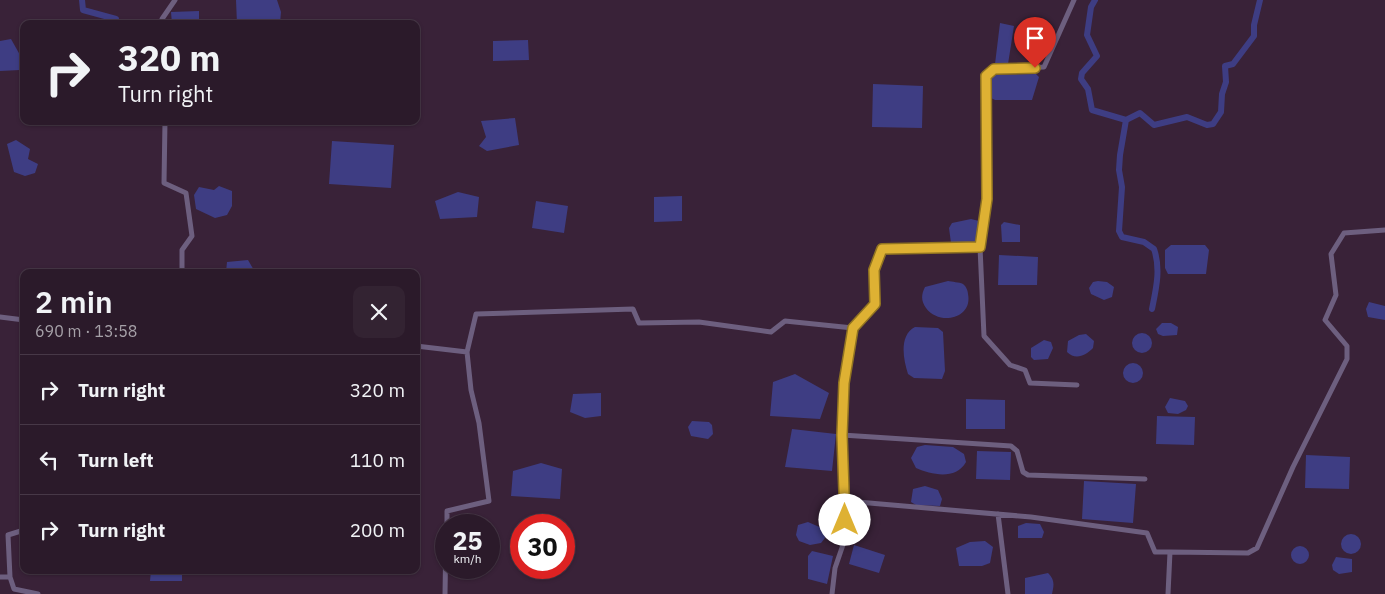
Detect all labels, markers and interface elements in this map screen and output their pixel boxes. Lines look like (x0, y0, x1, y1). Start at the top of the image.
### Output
pin (1014, 17, 1056, 68)
icon: arrive (1021, 24, 1049, 52)
text: 320 m (118, 35, 221, 81)
icon: right (35, 40, 100, 105)
text: Turn right (118, 79, 213, 108)
text: 2 min (35, 282, 113, 321)
button: close (353, 286, 405, 338)
text: 690 m · 13:58 (35, 321, 137, 341)
icon: right (35, 376, 63, 404)
text: Turn right (78, 378, 165, 402)
text: 320 m (350, 378, 405, 402)
icon: left (35, 446, 63, 474)
text: Turn left (78, 448, 154, 472)
text: 110 m (350, 448, 405, 472)
position arrow (818, 493, 870, 545)
speed limit sign: 30 (510, 514, 575, 579)
icon: right (35, 516, 63, 544)
text: Turn right (78, 518, 165, 542)
text: 200 m (350, 518, 405, 542)
text: 25 (452, 524, 483, 557)
text: km/h (453, 551, 482, 566)

